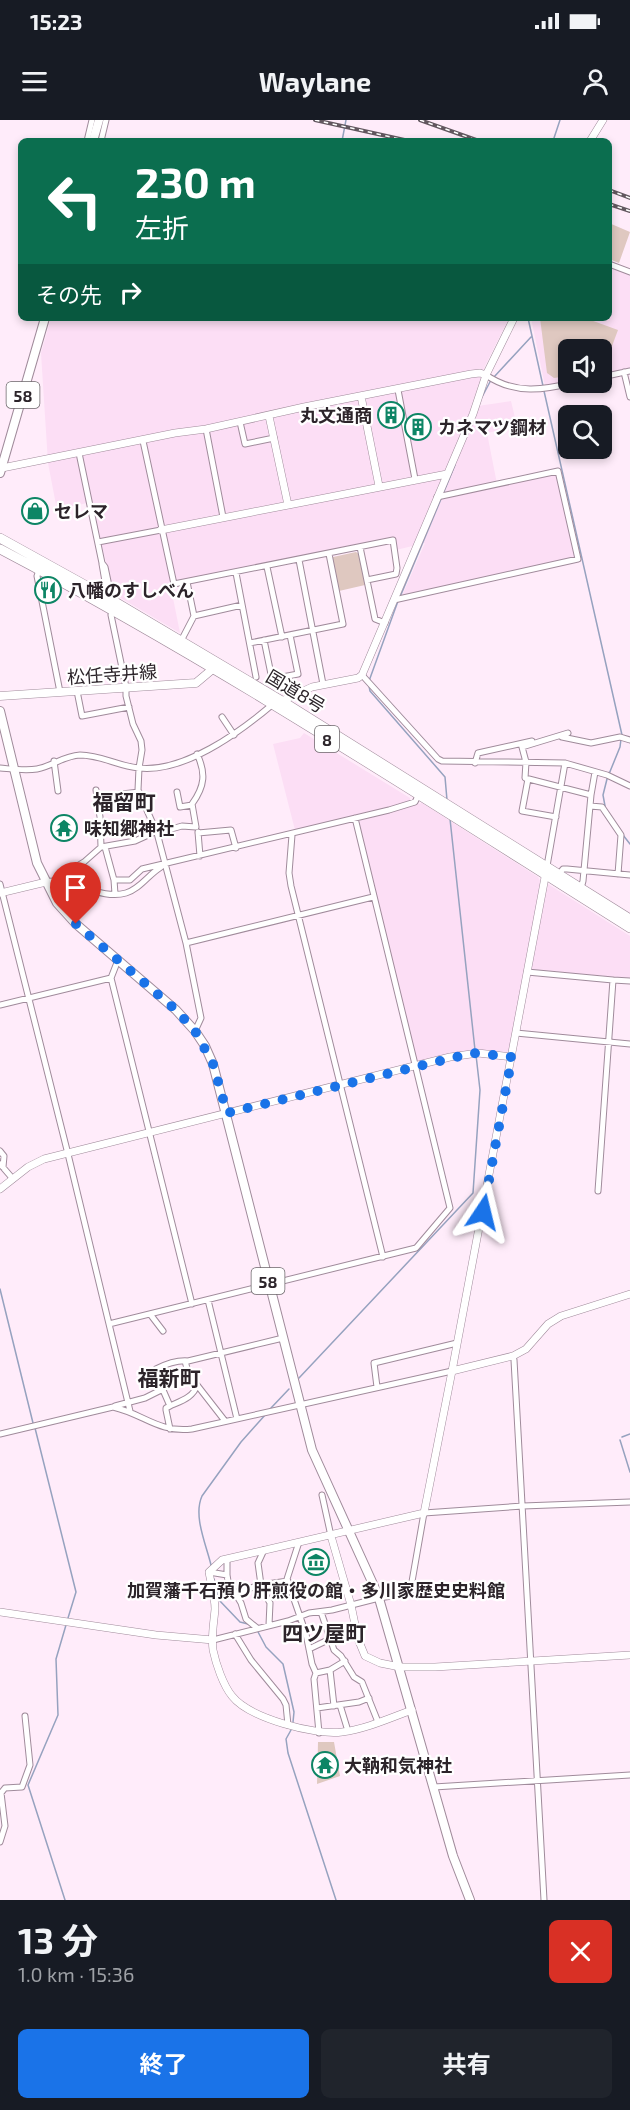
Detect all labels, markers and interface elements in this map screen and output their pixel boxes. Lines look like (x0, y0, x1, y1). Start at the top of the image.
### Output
text: 15:23 (30, 8, 83, 34)
icon: menu (18, 65, 51, 98)
text: Waylane (259, 65, 371, 97)
icon: person (579, 65, 612, 98)
text: 230 m (135, 156, 256, 206)
icon: left (36, 162, 114, 240)
text: 左折 (135, 211, 189, 243)
icon: right (114, 276, 147, 309)
text: その先 (36, 281, 102, 307)
map controls (558, 339, 612, 459)
button: sound (558, 339, 612, 393)
road number: 58 (7, 382, 40, 408)
building icon: 丸文通商 (376, 400, 406, 430)
place label: 丸文通商 (300, 404, 372, 426)
button: search (558, 405, 612, 459)
building icon: カネマツ鋼材 (403, 412, 433, 442)
place label: カネマツ鋼材 (438, 416, 546, 438)
shop icon: セレマ (20, 496, 50, 526)
place label: セレマ (54, 500, 108, 522)
restaurant icon: 八幡のすしべん (33, 575, 63, 605)
place label: 八幡のすしべん (68, 579, 194, 601)
street label: 松任寺井線 (66, 660, 158, 688)
street label: 国道8号 (263, 665, 329, 717)
road number: 8 (315, 726, 339, 752)
district label: 福留町 (93, 789, 156, 814)
temple icon: 味知郷神社 (49, 813, 79, 843)
place label: 味知郷神社 (84, 817, 174, 839)
pin (50, 862, 101, 924)
icon: arrive (59, 871, 92, 904)
position arrow (451, 1180, 515, 1244)
road number: 58 (252, 1268, 284, 1294)
district label: 福新町 (138, 1365, 201, 1390)
museum icon: 加賀藩千石預り肝煎役の館・多川家歴史史料館 (301, 1547, 331, 1577)
place label: 加賀藩千石預り肝煎役の館・多川家歴史史料館 (127, 1579, 505, 1601)
district label: 四ツ屋町 (282, 1620, 366, 1645)
temple icon: 大靹和気神社 (310, 1750, 340, 1780)
place label: 大靹和気神社 (344, 1754, 452, 1776)
text: 13 分 (18, 1918, 98, 1961)
button: close (549, 1920, 612, 1983)
text: 1.0 km · 15:36 (18, 1962, 134, 1986)
button: 終了 (18, 2029, 309, 2098)
button: 共有 (321, 2029, 612, 2098)

